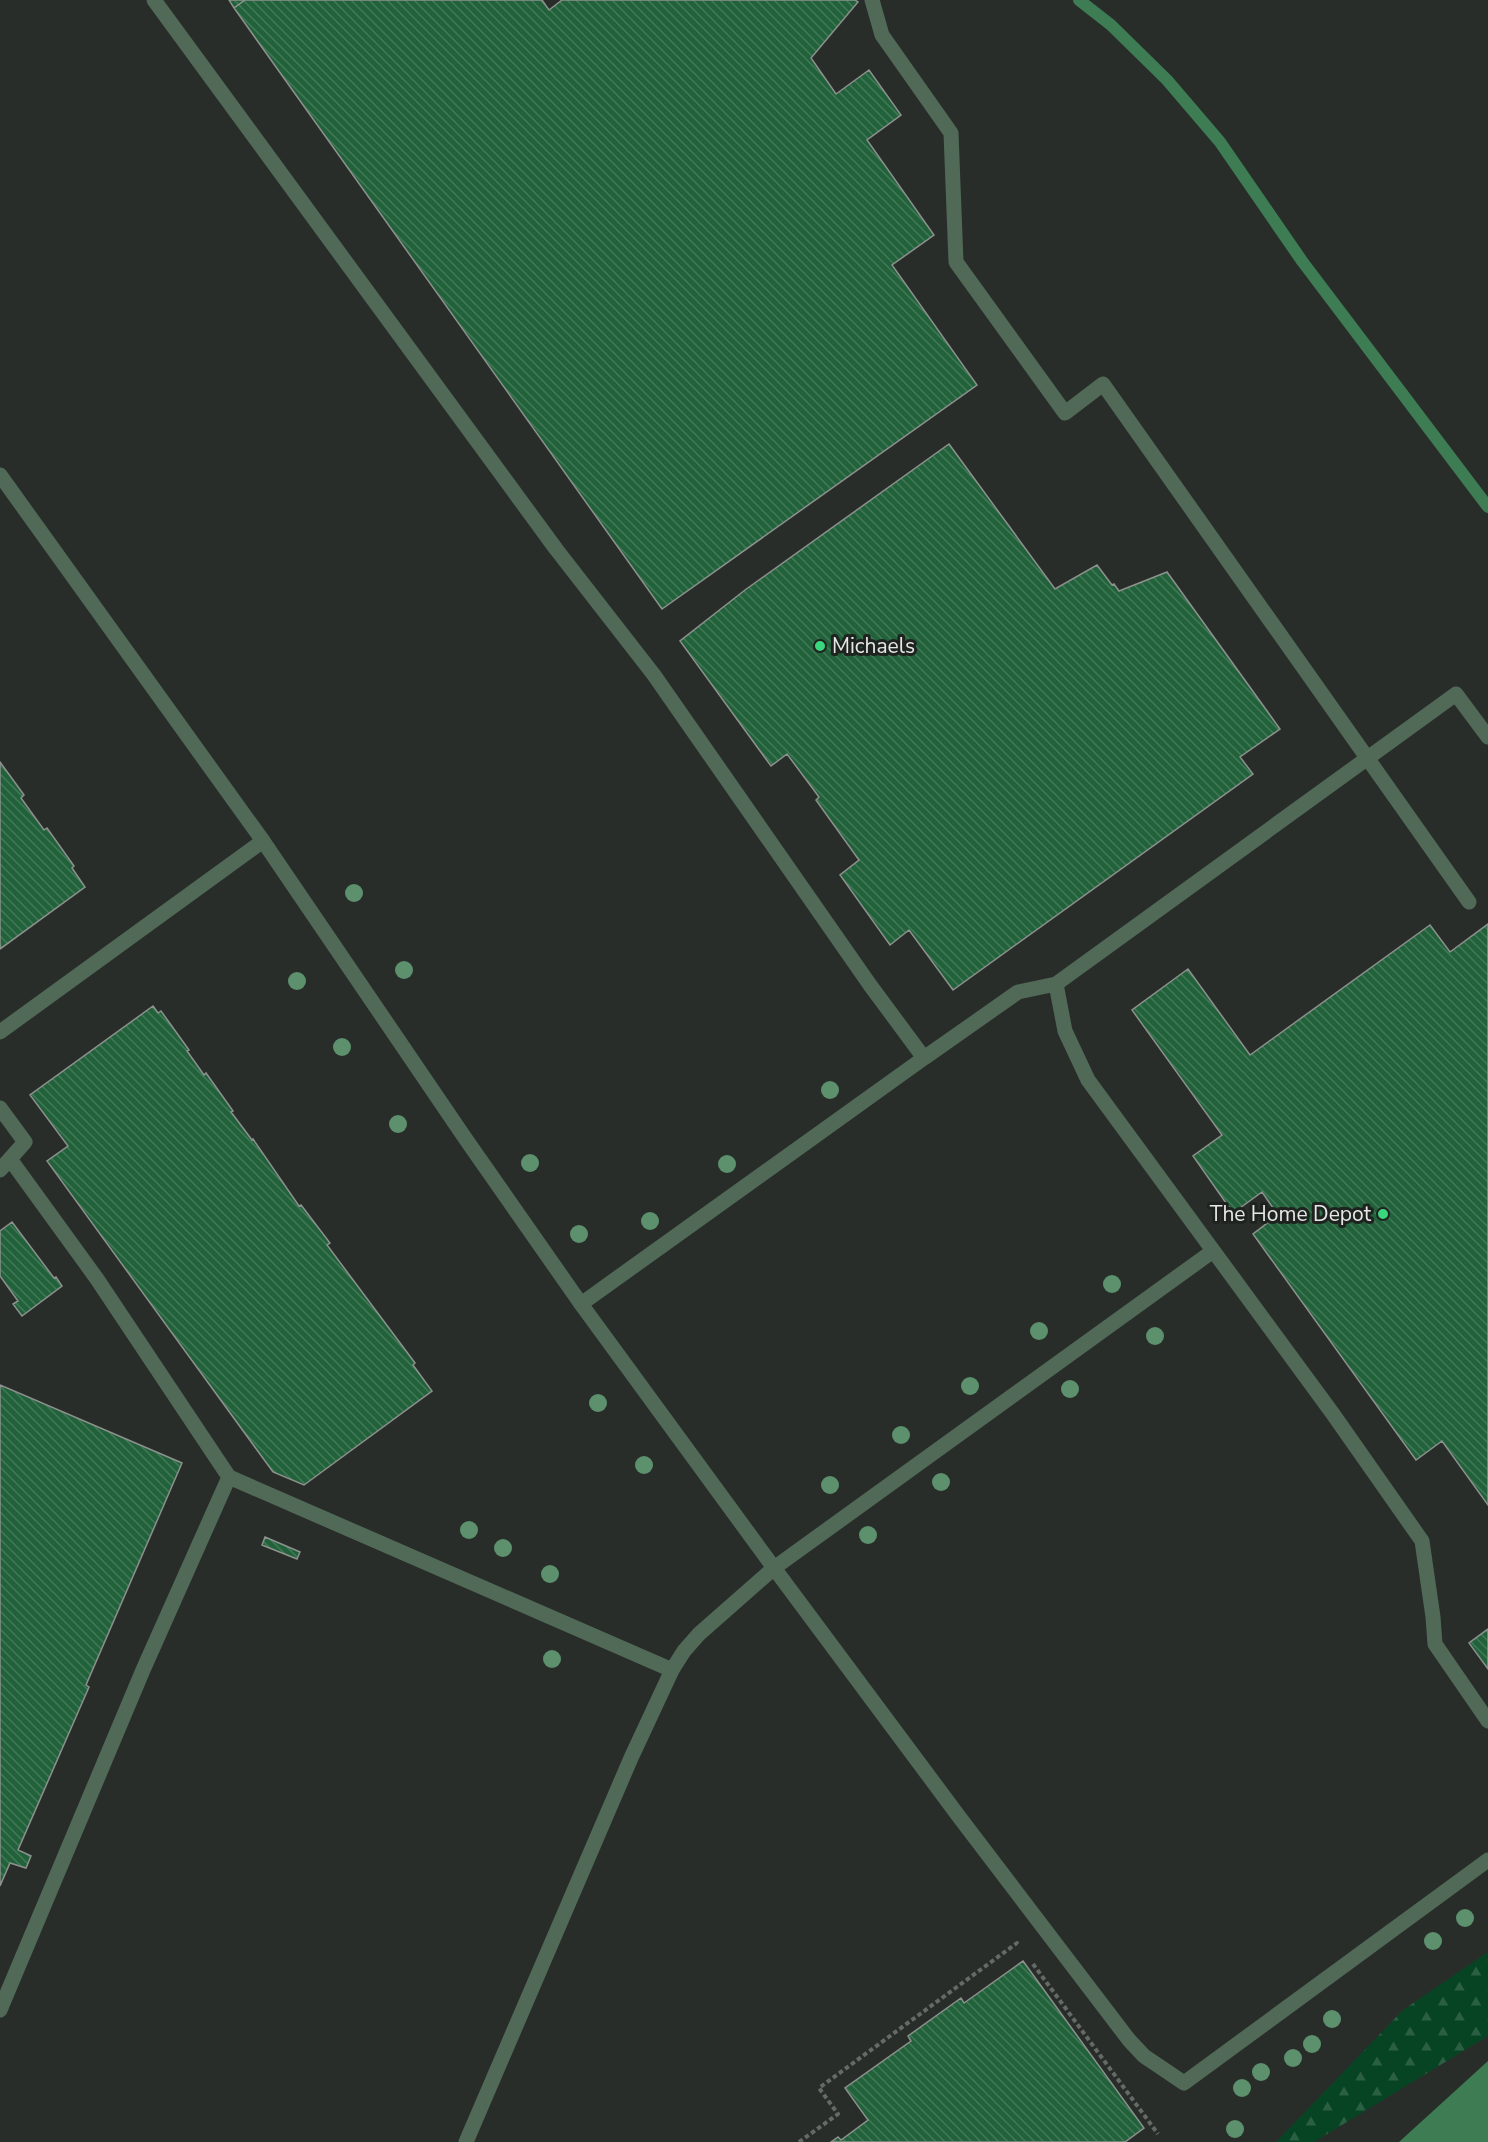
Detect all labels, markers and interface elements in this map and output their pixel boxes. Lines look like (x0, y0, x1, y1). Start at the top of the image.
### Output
place label: Michaels (832, 632, 915, 660)
marker: Michaels (813, 639, 827, 653)
place label: The Home Depot (1210, 1200, 1372, 1228)
marker: The Home Depot (1376, 1207, 1390, 1221)

